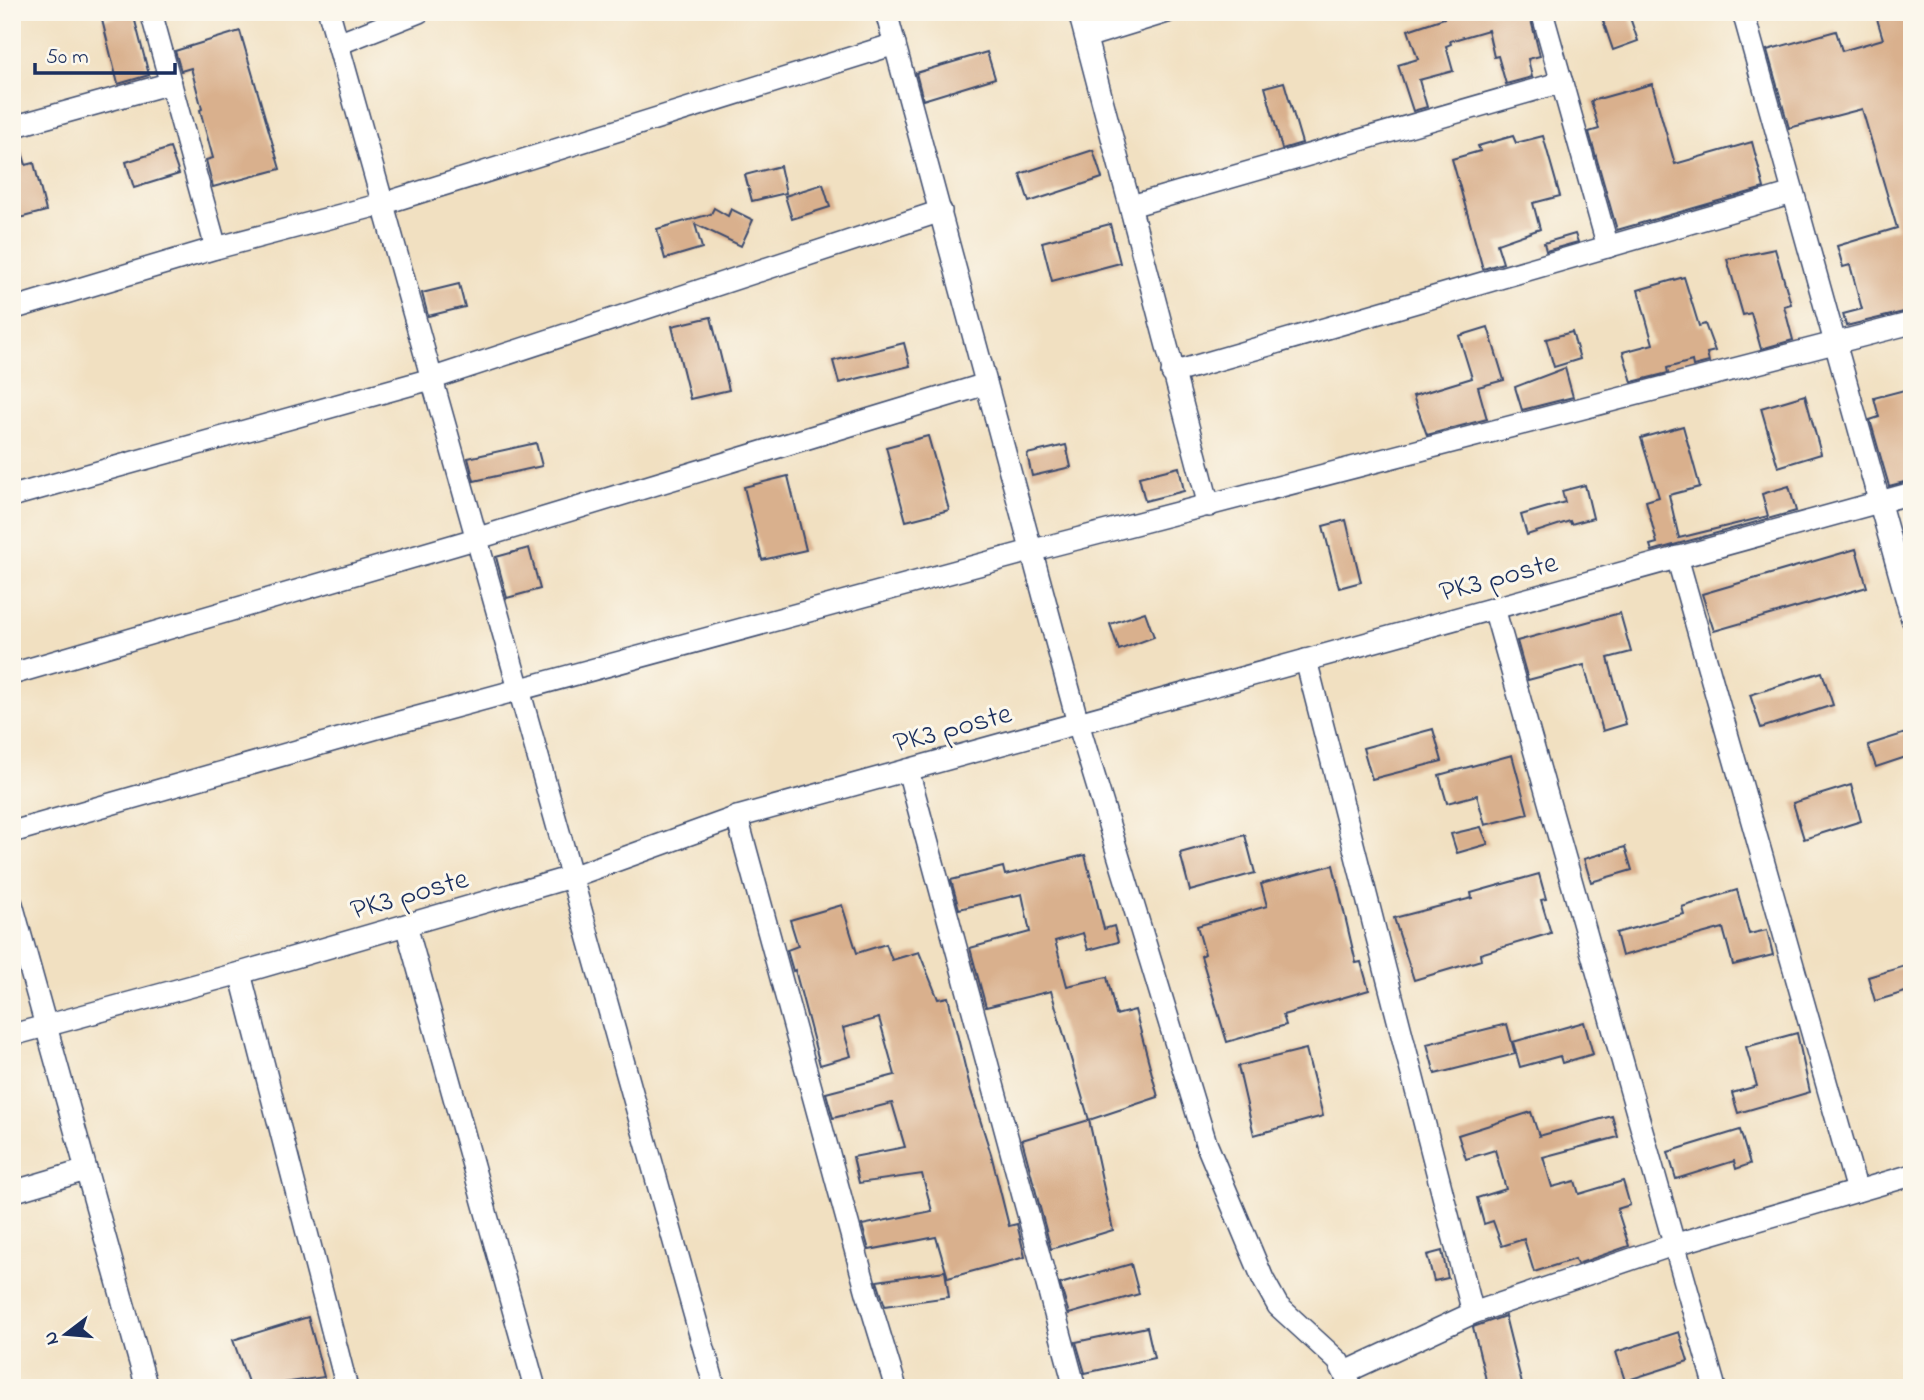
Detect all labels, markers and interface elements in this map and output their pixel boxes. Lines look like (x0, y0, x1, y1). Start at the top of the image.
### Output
scale bar (35, 32, 175, 76)
text: 50 m (46, 43, 89, 73)
street label: PK3 poste (1435, 542, 1563, 616)
street label: PK3 poste (889, 693, 1017, 767)
street label: PK3 poste (346, 858, 474, 934)
north arrow (32, 1298, 102, 1368)
text: N (37, 1328, 67, 1348)

